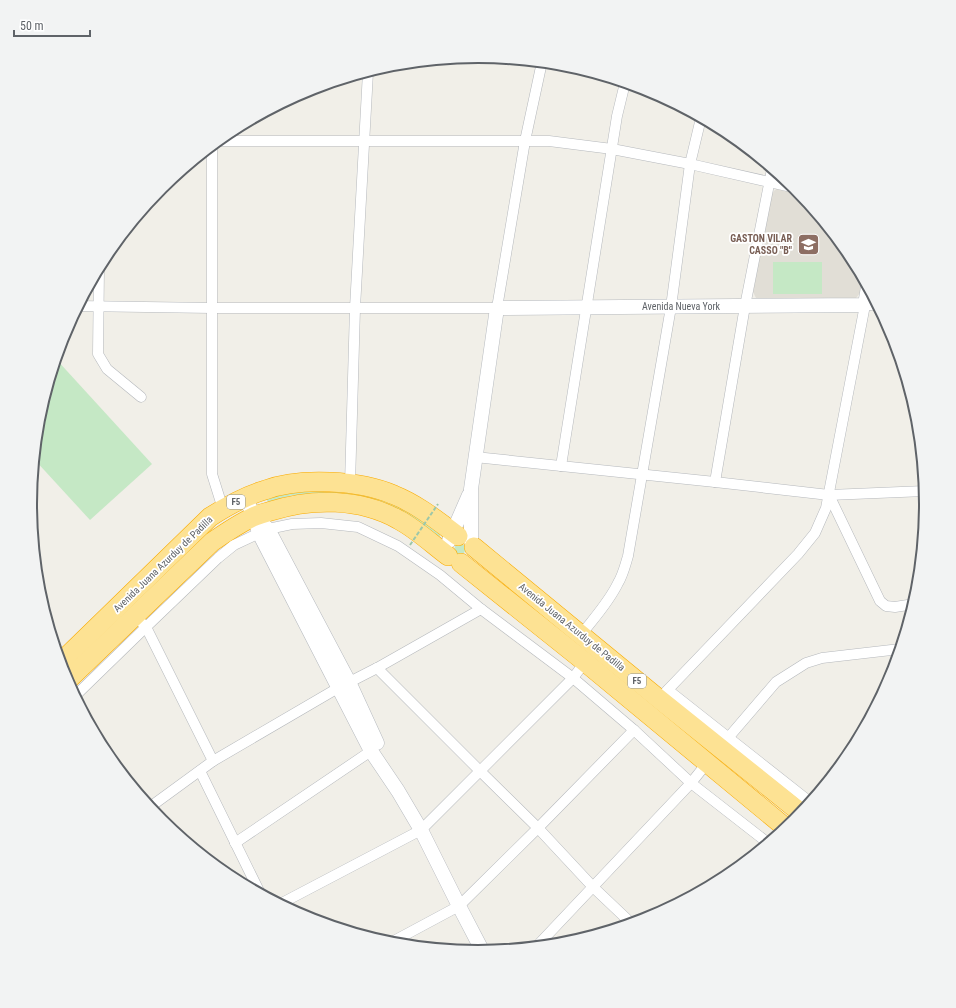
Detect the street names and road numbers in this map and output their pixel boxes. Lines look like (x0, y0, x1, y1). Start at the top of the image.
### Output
street label: Avenida Nueva York (642, 301, 721, 312)
road number: F5 (227, 495, 245, 509)
street label: Avenida Juana Azurduy de Padilla (111, 514, 215, 614)
street label: Avenida Juana Azurduy de Padilla (517, 581, 627, 673)
road number: F5 (628, 674, 646, 688)

